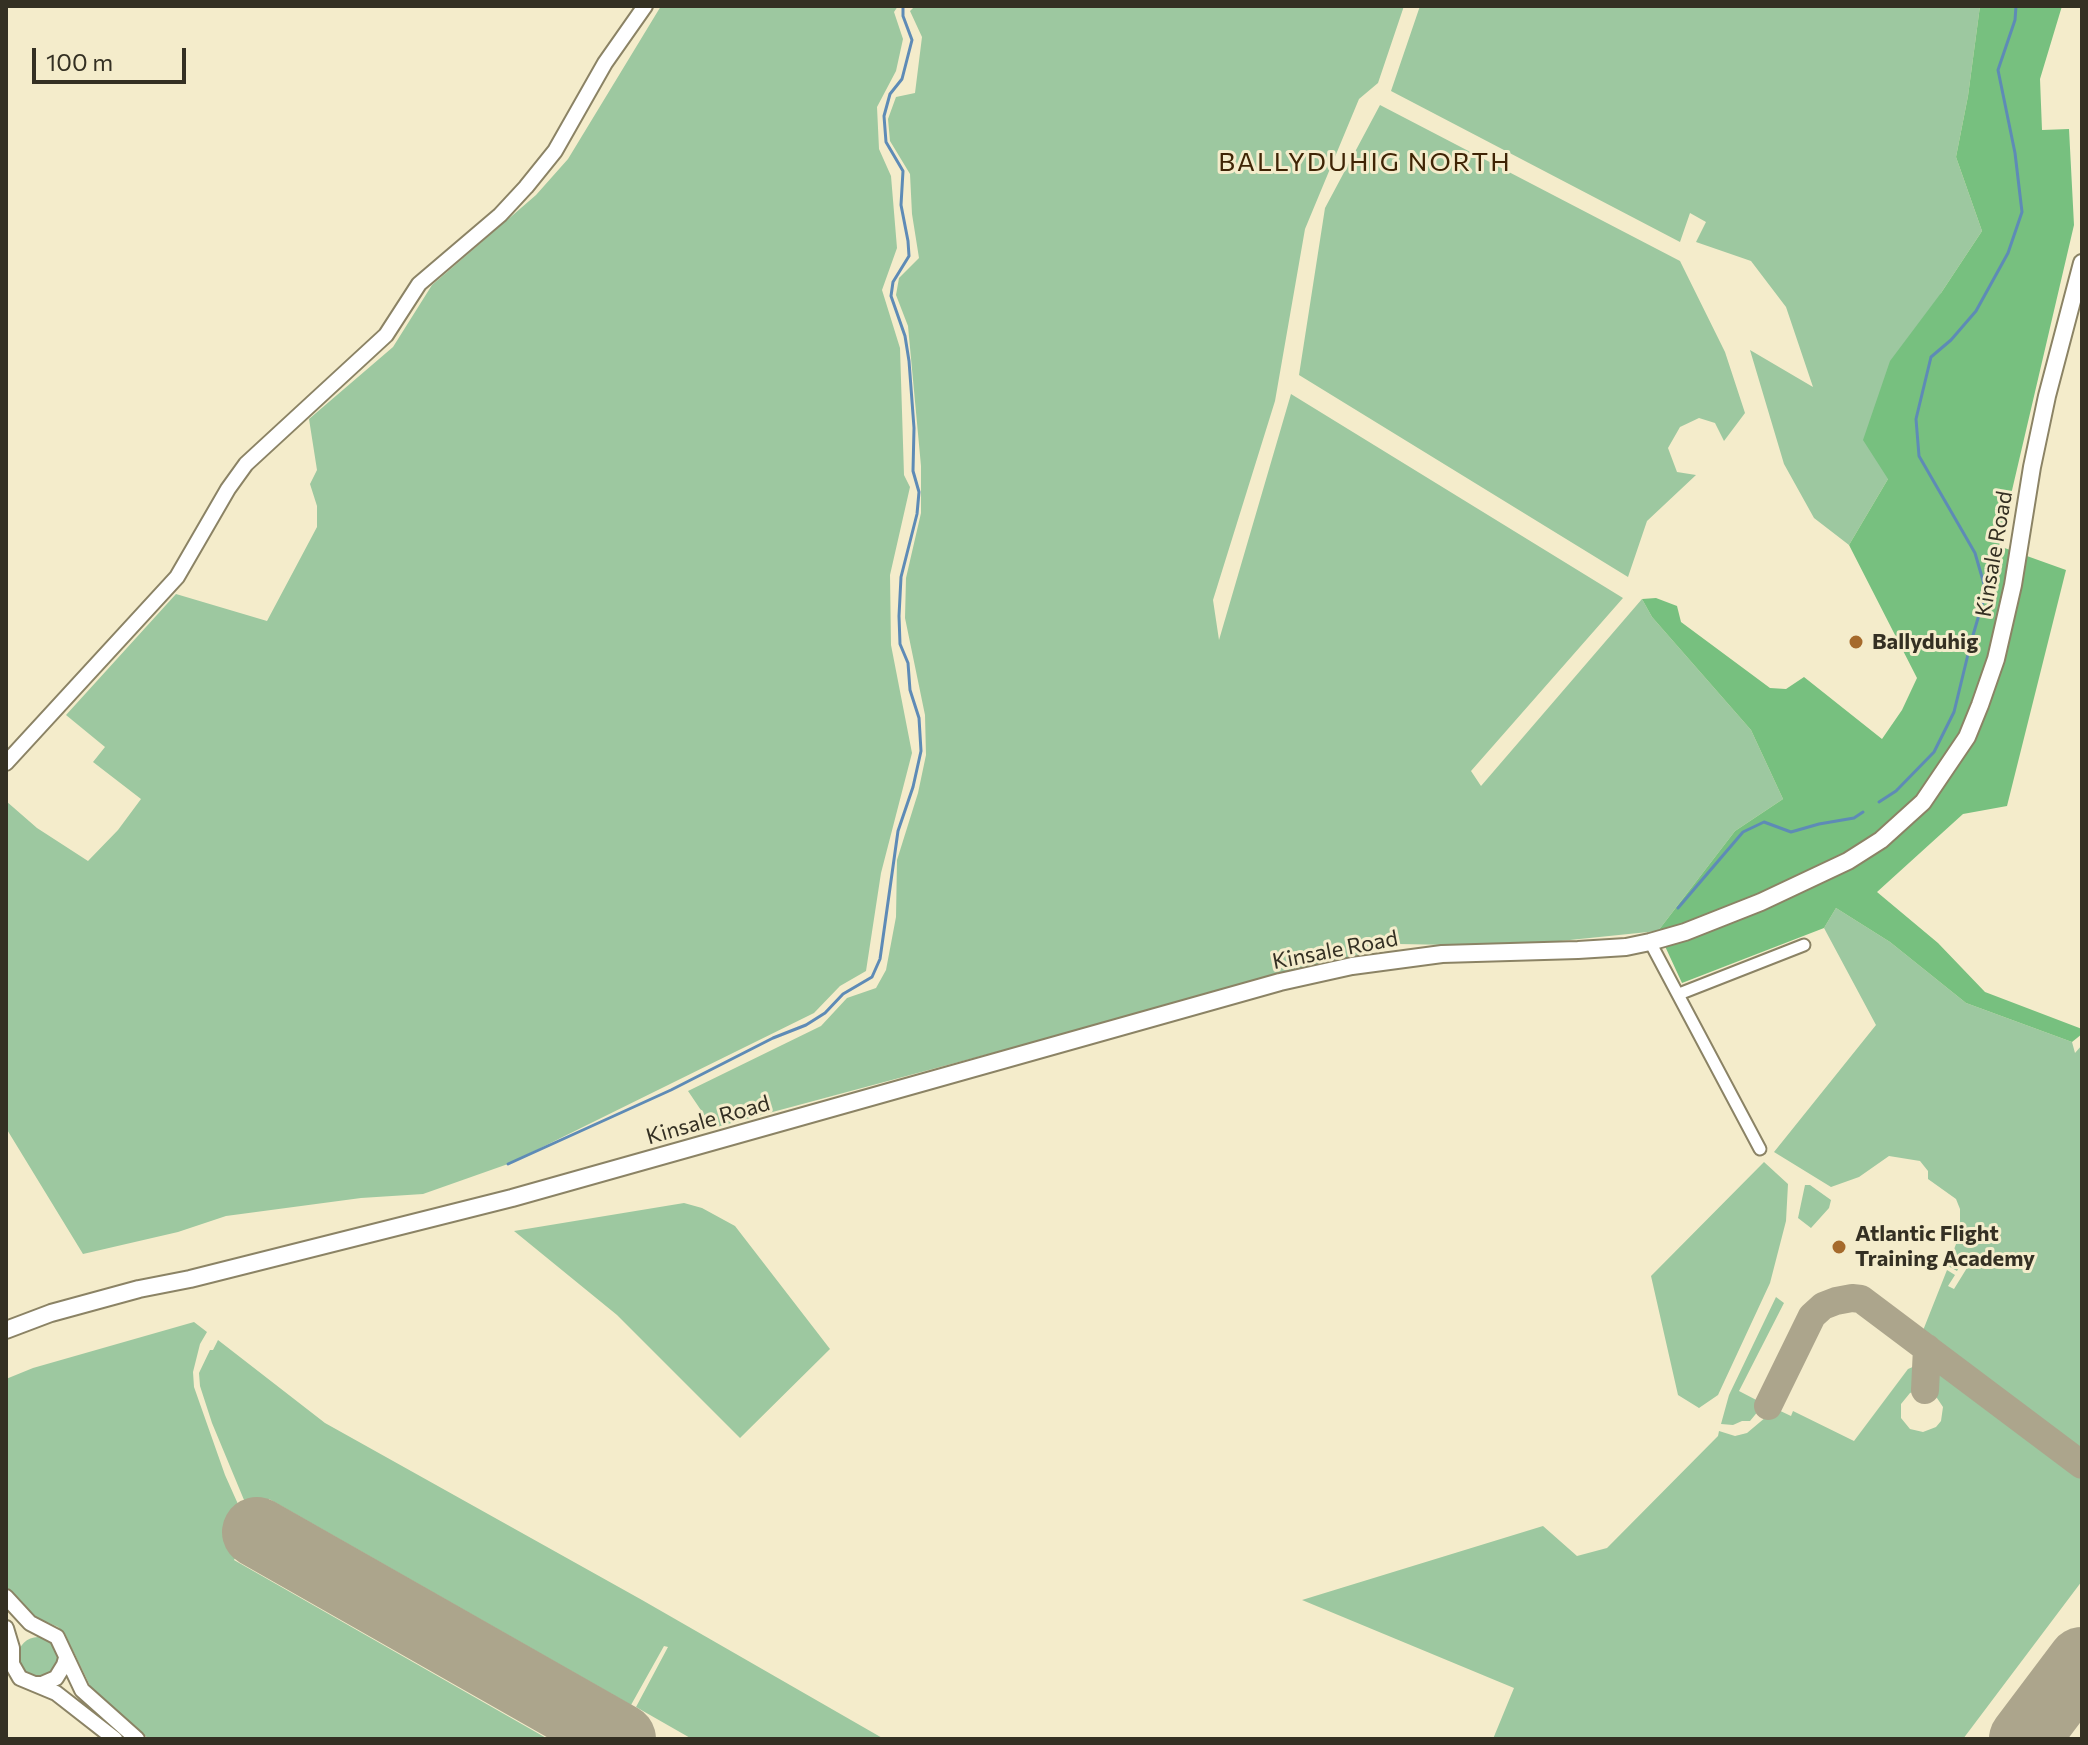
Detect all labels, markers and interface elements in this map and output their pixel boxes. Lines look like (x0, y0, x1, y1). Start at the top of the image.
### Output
scale bar (36, 32, 190, 82)
text: 100 m (46, 47, 113, 76)
district label: BALLYDUHIG NORTH (1218, 146, 1512, 178)
street label: Kinsale Road (1970, 489, 2018, 619)
place label: Ballyduhig (1872, 629, 1978, 655)
marker: Ballyduhig (1847, 633, 1865, 651)
street label: Kinsale Road (1270, 925, 1400, 975)
street label: Kinsale Road (643, 1090, 773, 1150)
place label: Atlantic Flight Training Academy (1855, 1221, 2035, 1272)
marker: Atlantic Flight Training Academy (1830, 1238, 1848, 1256)

